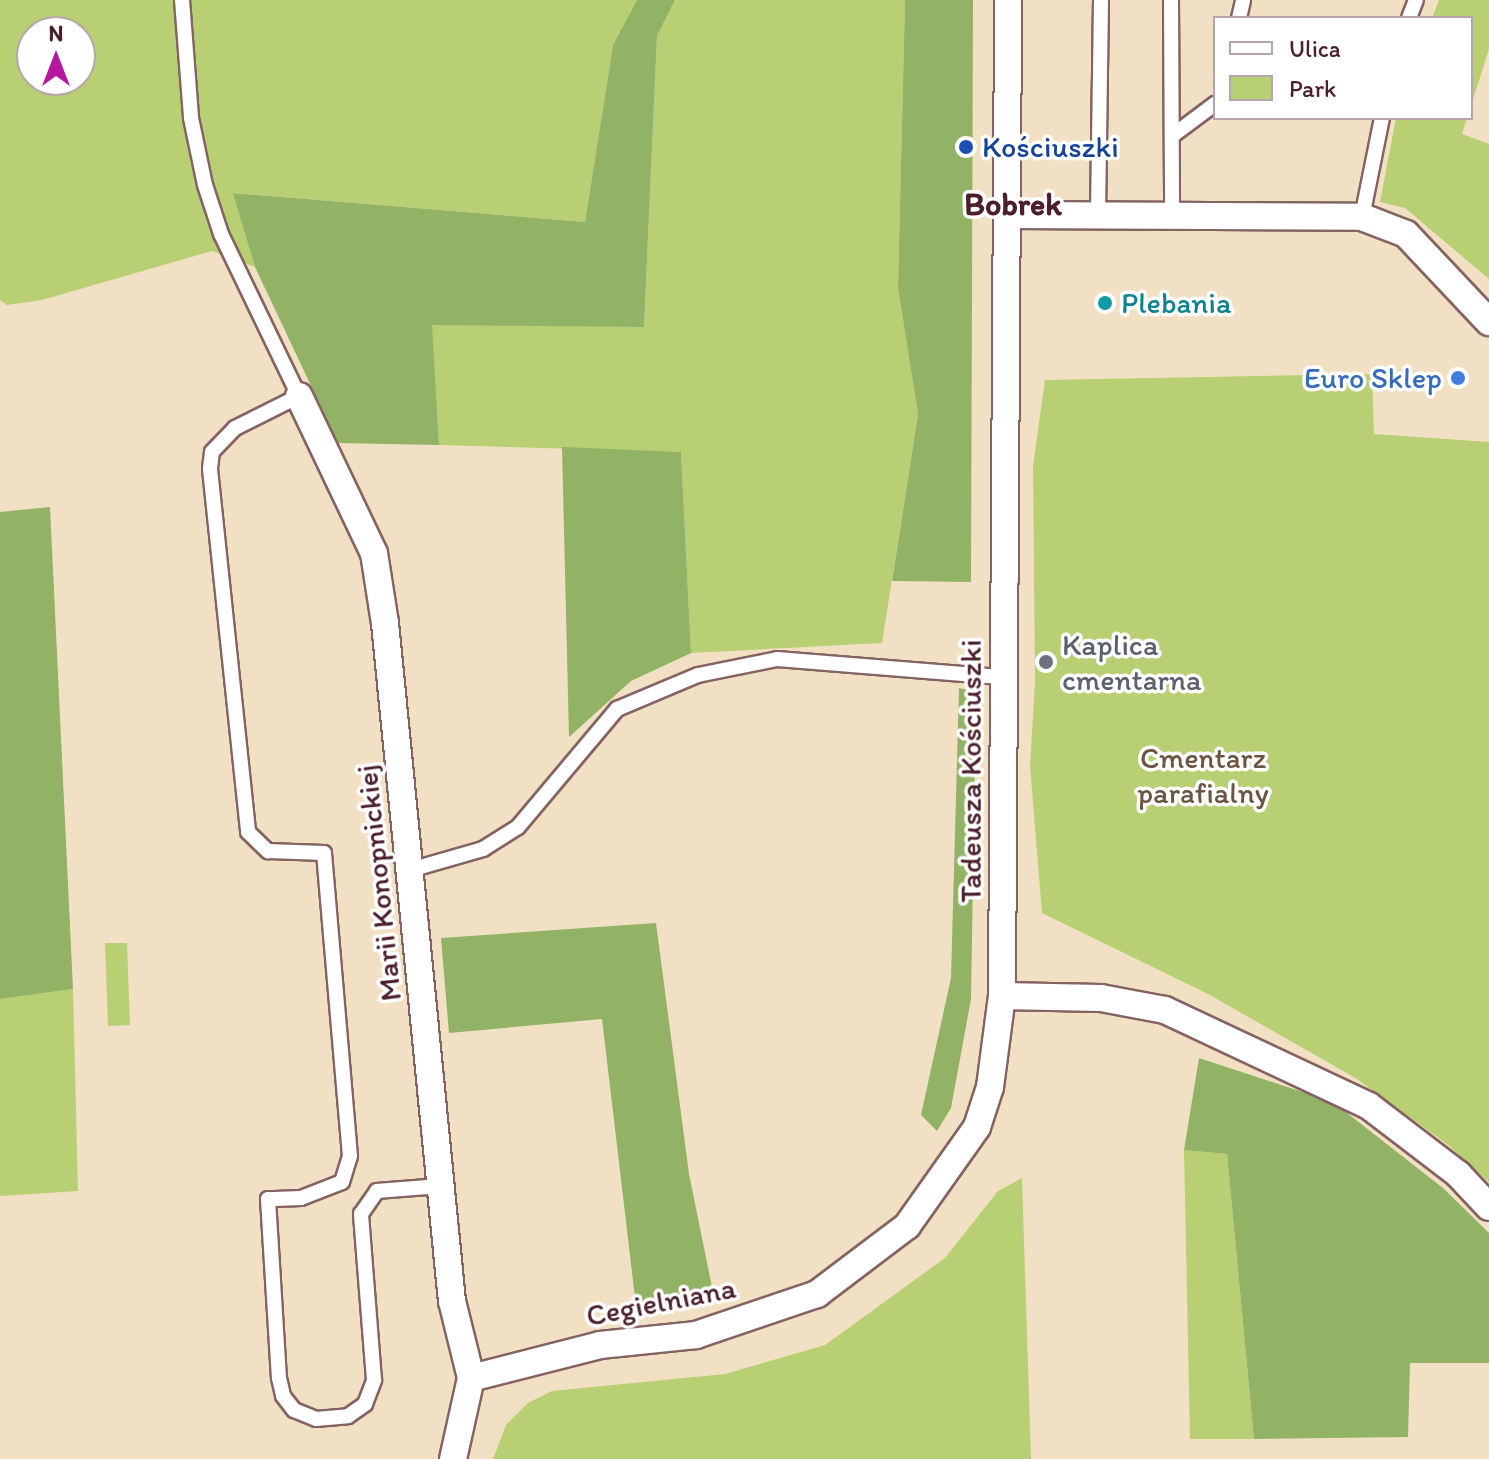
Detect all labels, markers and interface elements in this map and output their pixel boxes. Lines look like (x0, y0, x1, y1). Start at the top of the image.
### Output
north arrow (16, 16, 96, 96)
legend (1213, 16, 1473, 120)
text: N (49, 20, 63, 47)
text: Ulica (1289, 34, 1341, 63)
text: Park (1289, 74, 1336, 103)
place label: Kościuszki (982, 129, 1119, 165)
marker: Kościuszki (957, 138, 975, 156)
district label: Bobrek (964, 185, 1062, 223)
place label: Plebania (1121, 285, 1232, 321)
marker: Plebania (1096, 294, 1114, 312)
place label: Euro Sklep (1304, 360, 1442, 396)
marker: Euro Sklep (1449, 369, 1467, 387)
place label: Kaplica cmentarna (1062, 627, 1201, 698)
street label: Tadeusza Kościuszki (953, 639, 989, 903)
marker: Kaplica cmentarna (1037, 653, 1055, 671)
park label: Cmentarz parafialny (1137, 740, 1269, 810)
street label: Marii Konopnickiej (349, 763, 409, 1003)
street label: Cegielniana (583, 1270, 739, 1334)

